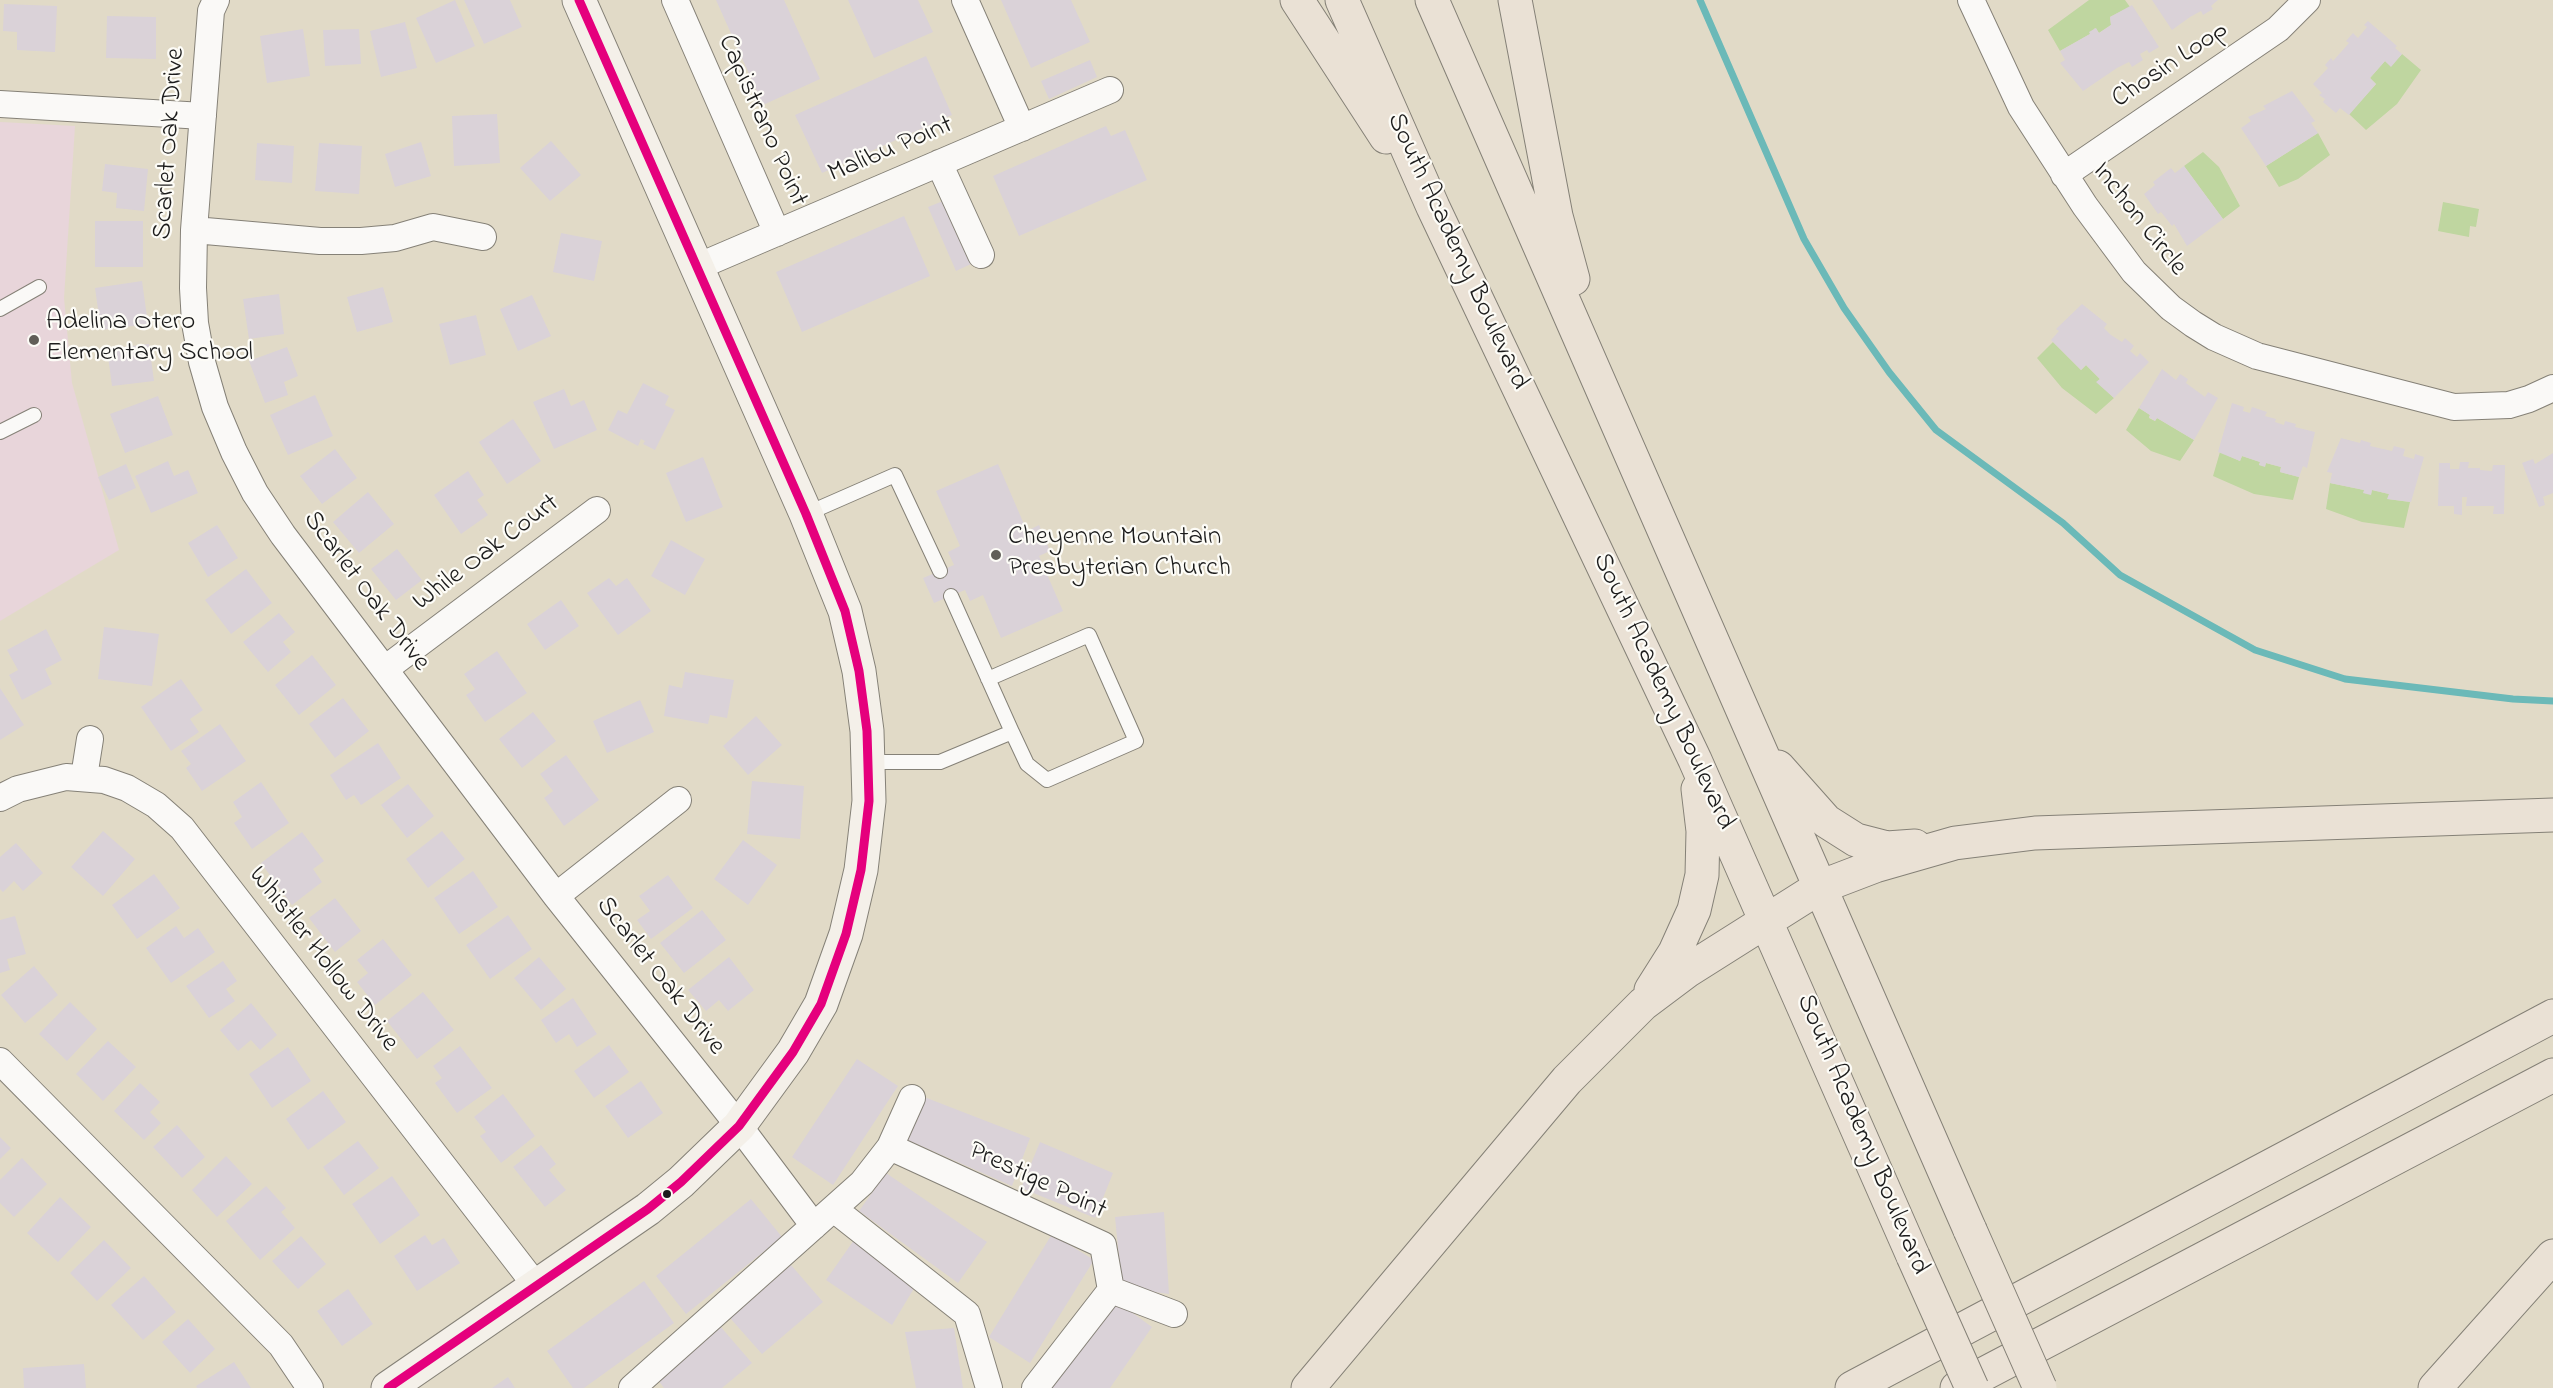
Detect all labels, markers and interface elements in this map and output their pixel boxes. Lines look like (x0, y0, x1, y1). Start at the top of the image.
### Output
street label: Chosin Loop (2107, 15, 2235, 117)
street label: Capistrano Point (709, 30, 813, 212)
street label: Scarlet Oak Drive (148, 47, 194, 241)
street label: South Academy Boulevard (1378, 109, 1534, 395)
street label: Malibu Point (824, 110, 958, 192)
street label: Inchon Circle (2084, 157, 2192, 283)
place label: Adelina Otero Elementary School (46, 308, 253, 371)
marker: Adelina Otero Elementary School (27, 333, 41, 347)
street label: While Oak Court (408, 489, 566, 619)
street label: Scarlet Oak Drive (294, 506, 436, 678)
place label: Cheyenne Mountain Presbyterian Church (1008, 523, 1231, 586)
marker: Cheyenne Mountain Presbyterian Church (989, 548, 1003, 562)
street label: South Academy Boulevard (1584, 549, 1740, 835)
street label: Whistler Hollow Drive (240, 861, 404, 1059)
street label: Scarlet Oak Drive (587, 891, 731, 1063)
street label: South Academy Boulevard (1787, 990, 1935, 1280)
street label: Prestige Point (963, 1136, 1111, 1228)
unlabelled marker (661, 1188, 673, 1200)

